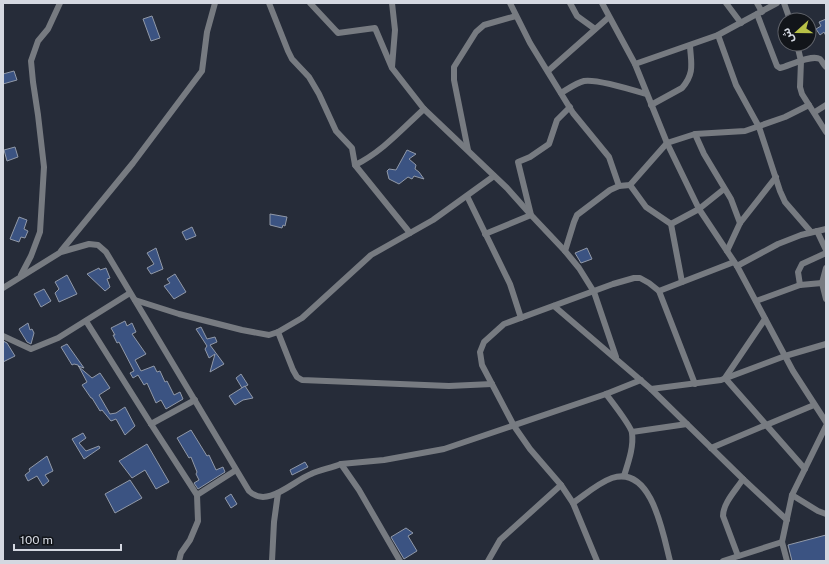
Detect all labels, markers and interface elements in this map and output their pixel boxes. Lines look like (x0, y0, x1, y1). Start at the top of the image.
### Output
north arrow (777, 12, 817, 52)
text: ش (779, 26, 797, 45)
scale bar (14, 526, 121, 552)
text: 100 m (20, 533, 53, 547)

